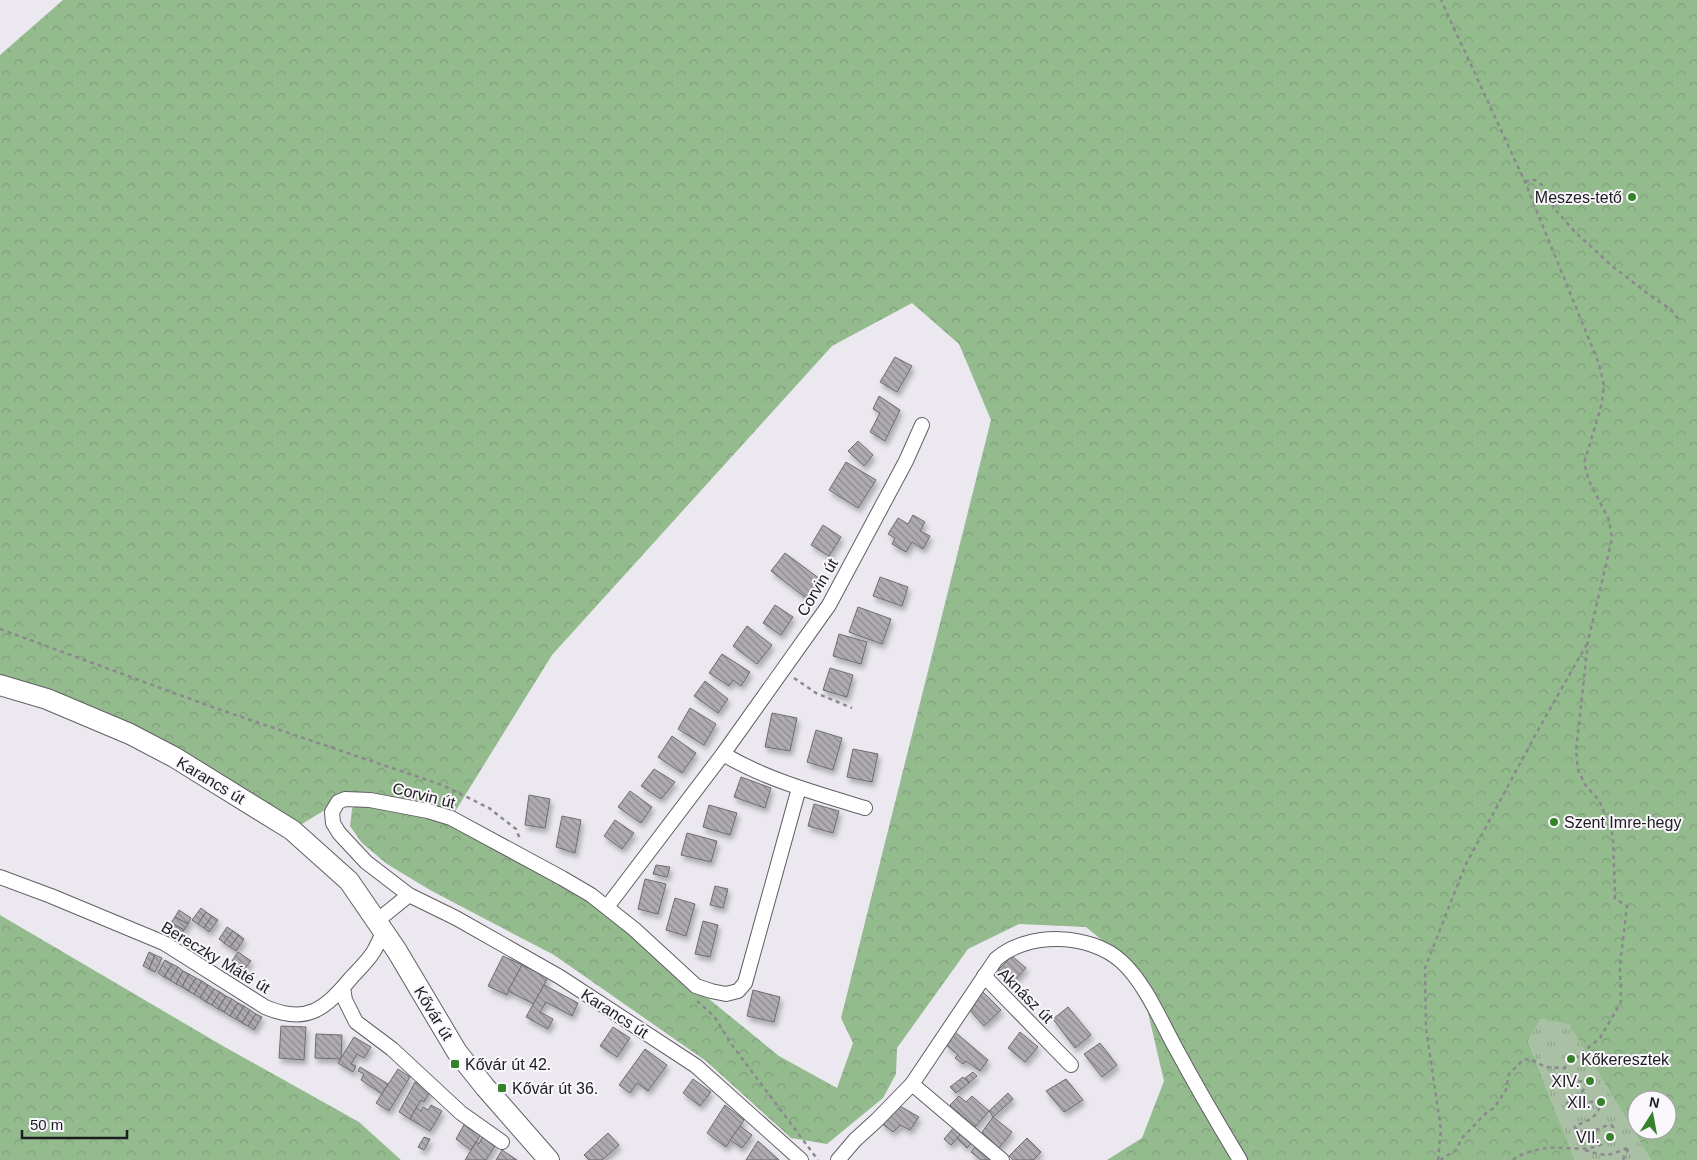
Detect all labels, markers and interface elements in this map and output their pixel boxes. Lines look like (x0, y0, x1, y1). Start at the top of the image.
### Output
place label: Meszes-tető (1535, 189, 1622, 206)
marker: Meszes-tető (1626, 191, 1638, 203)
street label: Corvin út (794, 555, 841, 619)
street label: Karancs út (174, 753, 248, 808)
street label: Corvin út (391, 779, 458, 812)
place label: Szent Imre-hegy (1564, 814, 1681, 831)
marker: Szent Imre-hegy (1548, 816, 1560, 828)
street label: Bereczky Máté út (158, 918, 274, 997)
street label: Aknász út (995, 965, 1057, 1027)
street label: Kővár út (411, 983, 456, 1044)
street label: Karancs út (578, 985, 652, 1042)
place label: Kőkeresztek (1581, 1051, 1670, 1068)
marker: Kőkeresztek (1565, 1053, 1577, 1065)
place label: Kővár út 42. (465, 1056, 551, 1073)
marker: Kővár út 42. (449, 1058, 461, 1070)
place label: XIV. (1551, 1073, 1580, 1090)
marker: XIV. (1584, 1075, 1596, 1087)
place label: Kővár út 36. (512, 1080, 598, 1097)
marker: Kővár út 36. (496, 1082, 508, 1094)
north arrow (1627, 1090, 1677, 1140)
text: N (1648, 1093, 1661, 1111)
place label: XII. (1567, 1094, 1591, 1111)
marker: XII. (1595, 1096, 1607, 1108)
scale bar (22, 1108, 128, 1140)
text: 50 m (30, 1116, 63, 1133)
place label: VII. (1576, 1129, 1600, 1146)
marker: VII. (1604, 1131, 1616, 1143)

